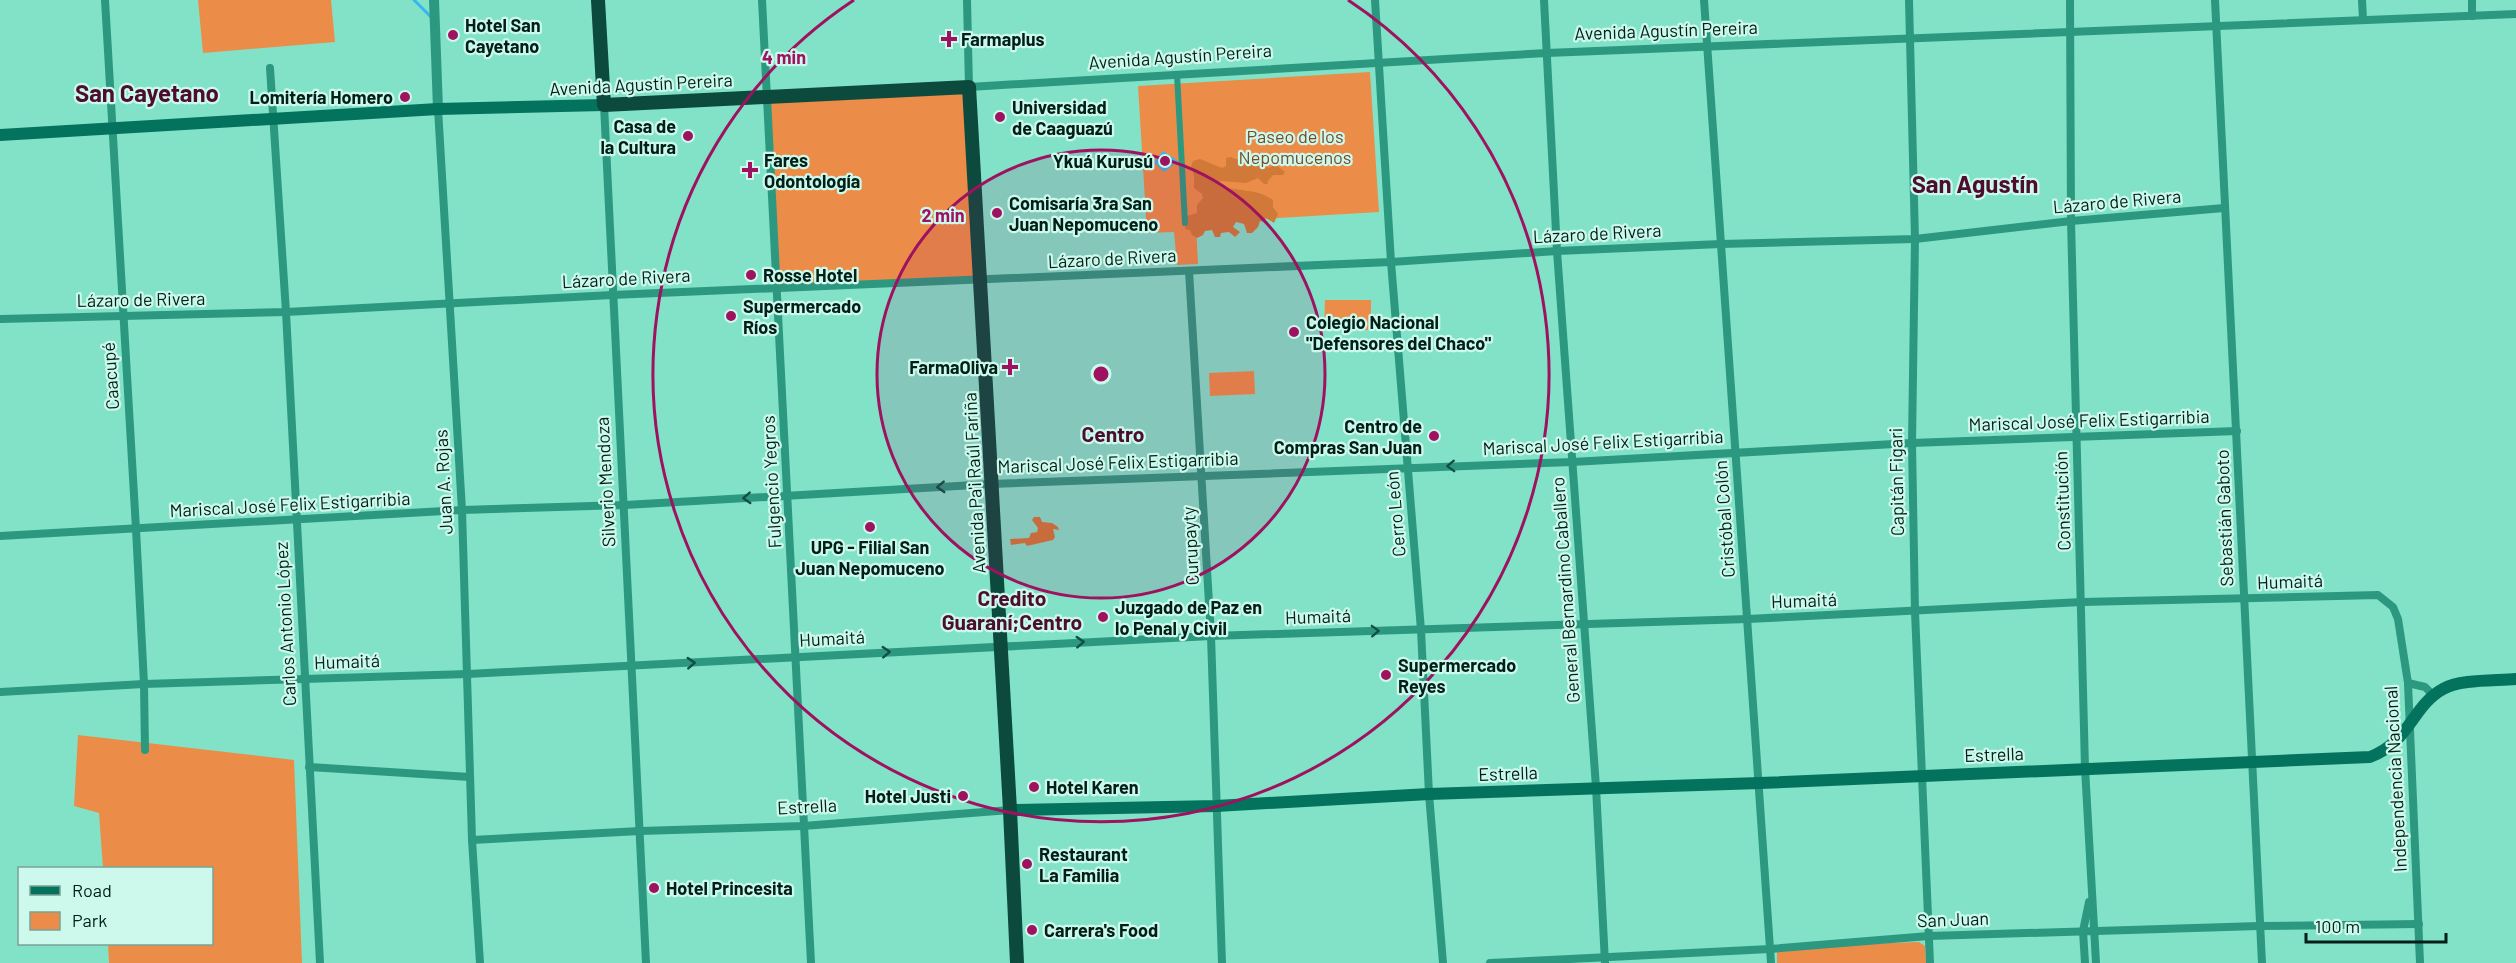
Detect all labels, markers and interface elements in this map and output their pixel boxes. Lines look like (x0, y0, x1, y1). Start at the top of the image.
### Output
place label: Hotel San Cayetano (465, 14, 541, 57)
street label: Avenida Agustín Pereira (1574, 16, 1758, 44)
marker: Hotel San Cayetano (446, 28, 460, 42)
place label: Farmaplus (961, 28, 1045, 50)
marker: Farmaplus (942, 32, 956, 46)
street label: Avenida Agustín Pereira (1088, 39, 1272, 73)
text: 4 min (762, 46, 806, 68)
street label: Avenida Agustín Pereira (549, 68, 733, 100)
district label: San Cayetano (75, 78, 219, 107)
place label: Lomitería Homero (249, 86, 393, 108)
marker: Lomitería Homero (398, 90, 412, 104)
place label: Universidad de Caaguazú (1012, 96, 1113, 139)
marker: Universidad de Caaguazú (993, 110, 1007, 124)
place label: Casa de la Cultura (600, 115, 676, 158)
park label: Paseo de los Nepomucenos (1239, 125, 1351, 168)
marker: Casa de la Cultura (681, 129, 695, 143)
place label: Fares Odontología (764, 149, 860, 192)
place label: Ykuá Kurusú (1053, 150, 1153, 172)
marker: Ykuá Kurusú (1158, 154, 1172, 168)
marker: Fares Odontología (741, 161, 759, 179)
district label: San Agustín (1912, 169, 2038, 198)
street label: Lázaro de Rivera (2052, 184, 2182, 218)
place label: Comisaría 3ra San Juan Nepomuceno (1009, 192, 1158, 235)
text: 2 min (921, 204, 965, 226)
marker: Comisaría 3ra San Juan Nepomuceno (990, 206, 1004, 220)
street label: Lázaro de Rivera (1532, 219, 1662, 247)
street label: Lázaro de Rivera (1047, 244, 1177, 272)
street label: Lázaro de Rivera (561, 264, 691, 292)
place label: Rosse Hotel (763, 264, 857, 286)
marker: Rosse Hotel (744, 268, 758, 282)
street label: Lázaro de Rivera (76, 287, 206, 311)
place label: Supermercado Ríos (743, 295, 861, 338)
marker: Supermercado Ríos (724, 309, 738, 323)
place label: Colegio Nacional "Defensores del Chaco" (1306, 311, 1492, 354)
marker: Colegio Nacional "Defensores del Chaco" (1287, 325, 1301, 339)
street label: Caacupé (97, 342, 123, 410)
place label: FarmaOliva (909, 356, 998, 378)
marker: FarmaOliva (1003, 360, 1017, 374)
centre of rings (1091, 364, 1111, 384)
street label: Avenida Pa'i Raúl Fariña (958, 392, 990, 574)
street label: Mariscal José Felix Estigarribia (1968, 405, 2210, 435)
street label: Fulgencio Yegros (757, 415, 785, 549)
place label: Centro de Compras San Juan (1274, 415, 1422, 458)
street label: Silverio Mendoza (591, 416, 619, 548)
district label: Centro (1081, 421, 1145, 446)
street label: Mariscal José Felix Estigarribia (1482, 425, 1724, 459)
street label: Capitán Figari (1884, 428, 1908, 536)
street label: Juan A. Rojas (429, 429, 457, 535)
marker: Centro de Compras San Juan (1427, 429, 1441, 443)
street label: Mariscal José Felix Estigarribia (997, 447, 1239, 477)
street label: Sebastián Gaboto (2211, 449, 2237, 587)
street label: Constitución (2049, 451, 2075, 551)
one-way arrow (1446, 459, 1455, 472)
street label: Cristóbal Colón (1709, 460, 1739, 578)
street label: Cerro León (1380, 470, 1410, 558)
street label: General Bernardino Caballero (1546, 476, 1584, 704)
one-way arrow (937, 480, 946, 493)
street label: Mariscal José Felix Estigarribia (169, 487, 411, 521)
one-way arrow (742, 491, 751, 504)
street label: Curupayty (1177, 506, 1203, 586)
marker: UPG - Filial San Juan Nepomuceno (863, 520, 877, 534)
place label: UPG - Filial San Juan Nepomuceno (795, 536, 945, 579)
street label: Carlos Antonio López (270, 541, 300, 707)
street label: Humaitá (2257, 569, 2323, 593)
district label: Credito Guaraní;Centro (942, 585, 1082, 634)
street label: Humaitá (1771, 588, 1837, 612)
place label: Juzgado de Paz en lo Penal y Civil (1115, 596, 1262, 639)
street label: Humaitá (1285, 604, 1351, 628)
marker: Juzgado de Paz en lo Penal y Civil (1096, 610, 1110, 624)
street label: Humaitá (799, 625, 865, 651)
one-way arrow (1370, 625, 1379, 638)
one-way arrow (1076, 635, 1085, 648)
one-way arrow (881, 645, 890, 658)
street label: Humaitá (314, 649, 380, 673)
place label: Supermercado Reyes (1398, 654, 1516, 697)
one-way arrow (686, 656, 695, 669)
marker: Supermercado Reyes (1379, 668, 1393, 682)
street label: Independencia Nacional (2379, 685, 2411, 873)
street label: Estrella (1964, 742, 2024, 766)
street label: Estrella (1478, 761, 1538, 785)
place label: Hotel Karen (1046, 776, 1139, 798)
marker: Hotel Karen (1027, 780, 1041, 794)
place label: Hotel Justi (865, 785, 951, 807)
marker: Hotel Justi (956, 789, 970, 803)
street label: Estrella (777, 793, 837, 819)
place label: Restaurant La Familia (1039, 843, 1128, 886)
marker: Restaurant La Familia (1020, 857, 1034, 871)
legend (18, 867, 213, 945)
place label: Hotel Princesita (666, 877, 793, 899)
text: Road (72, 879, 112, 901)
marker: Hotel Princesita (647, 881, 661, 895)
scale bar (2306, 906, 2446, 944)
street label: San Juan (1917, 907, 1989, 931)
text: Park (72, 909, 107, 931)
text: 100 m (2315, 915, 2360, 937)
place label: Carrera's Food (1044, 919, 1158, 941)
marker: Carrera's Food (1025, 923, 1039, 937)

